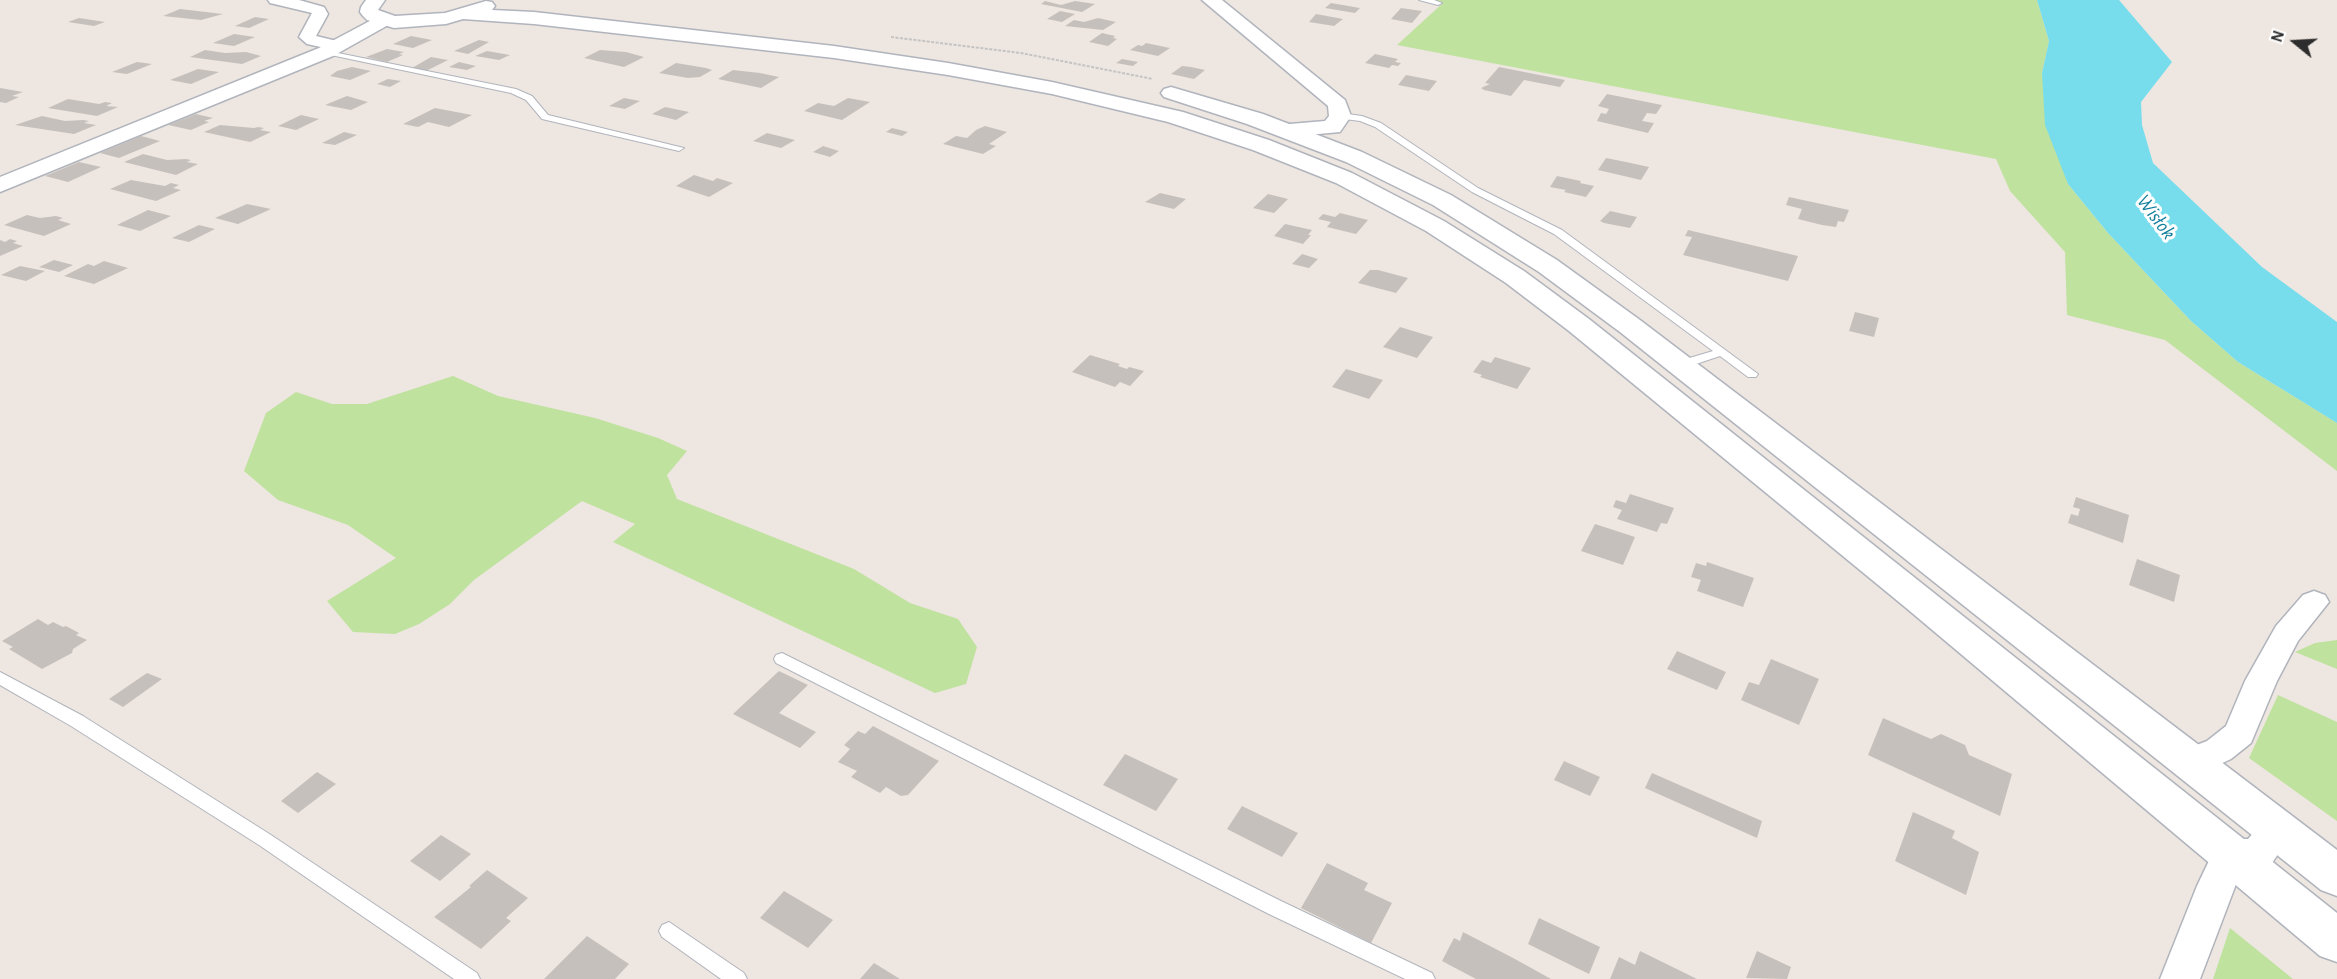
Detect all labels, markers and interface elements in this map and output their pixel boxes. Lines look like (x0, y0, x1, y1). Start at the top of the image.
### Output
north arrow (2265, 12, 2325, 72)
text: N (2269, 29, 2287, 44)
water label: Wisłok (2131, 190, 2181, 244)

